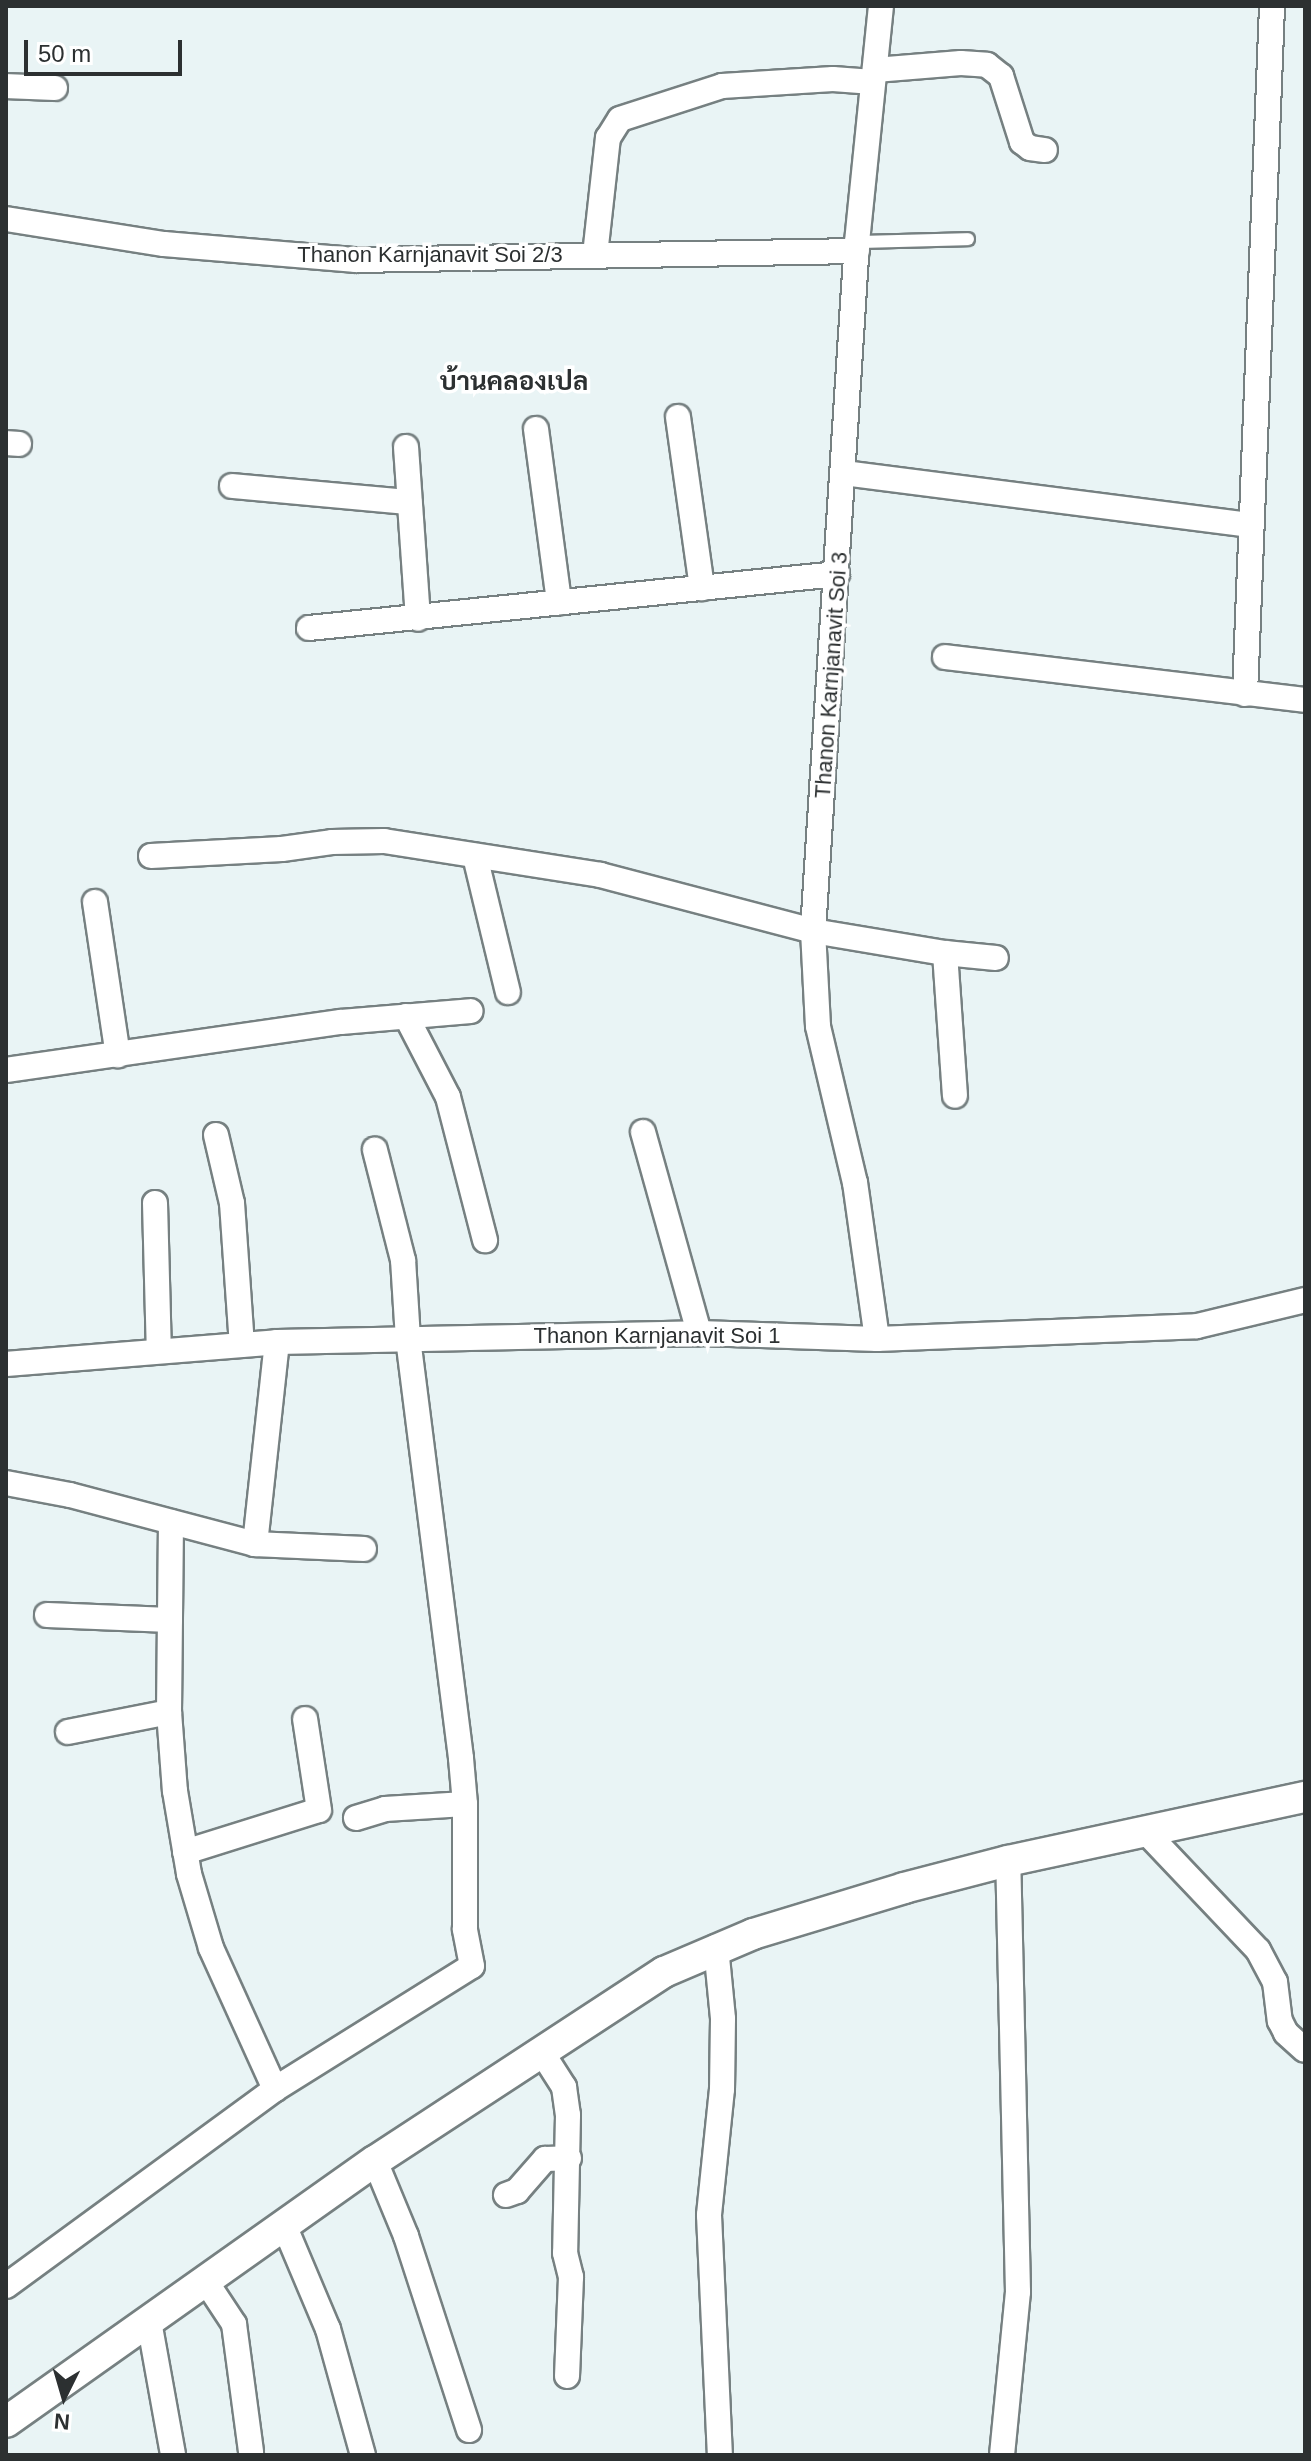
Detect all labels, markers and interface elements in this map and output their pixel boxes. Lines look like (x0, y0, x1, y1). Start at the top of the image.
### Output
scale bar (28, 24, 186, 74)
text: 50 m (38, 40, 91, 67)
street label: Thanon Karnjanavit Soi 2/3 (297, 242, 563, 268)
district label: บ้านคลองเปล (440, 366, 588, 398)
street label: Thanon Karnjanavit Soi 3 (809, 551, 853, 799)
street label: Thanon Karnjanavit Soi 1 (533, 1323, 781, 1349)
north arrow (24, 2357, 104, 2437)
text: N (53, 2408, 71, 2435)

